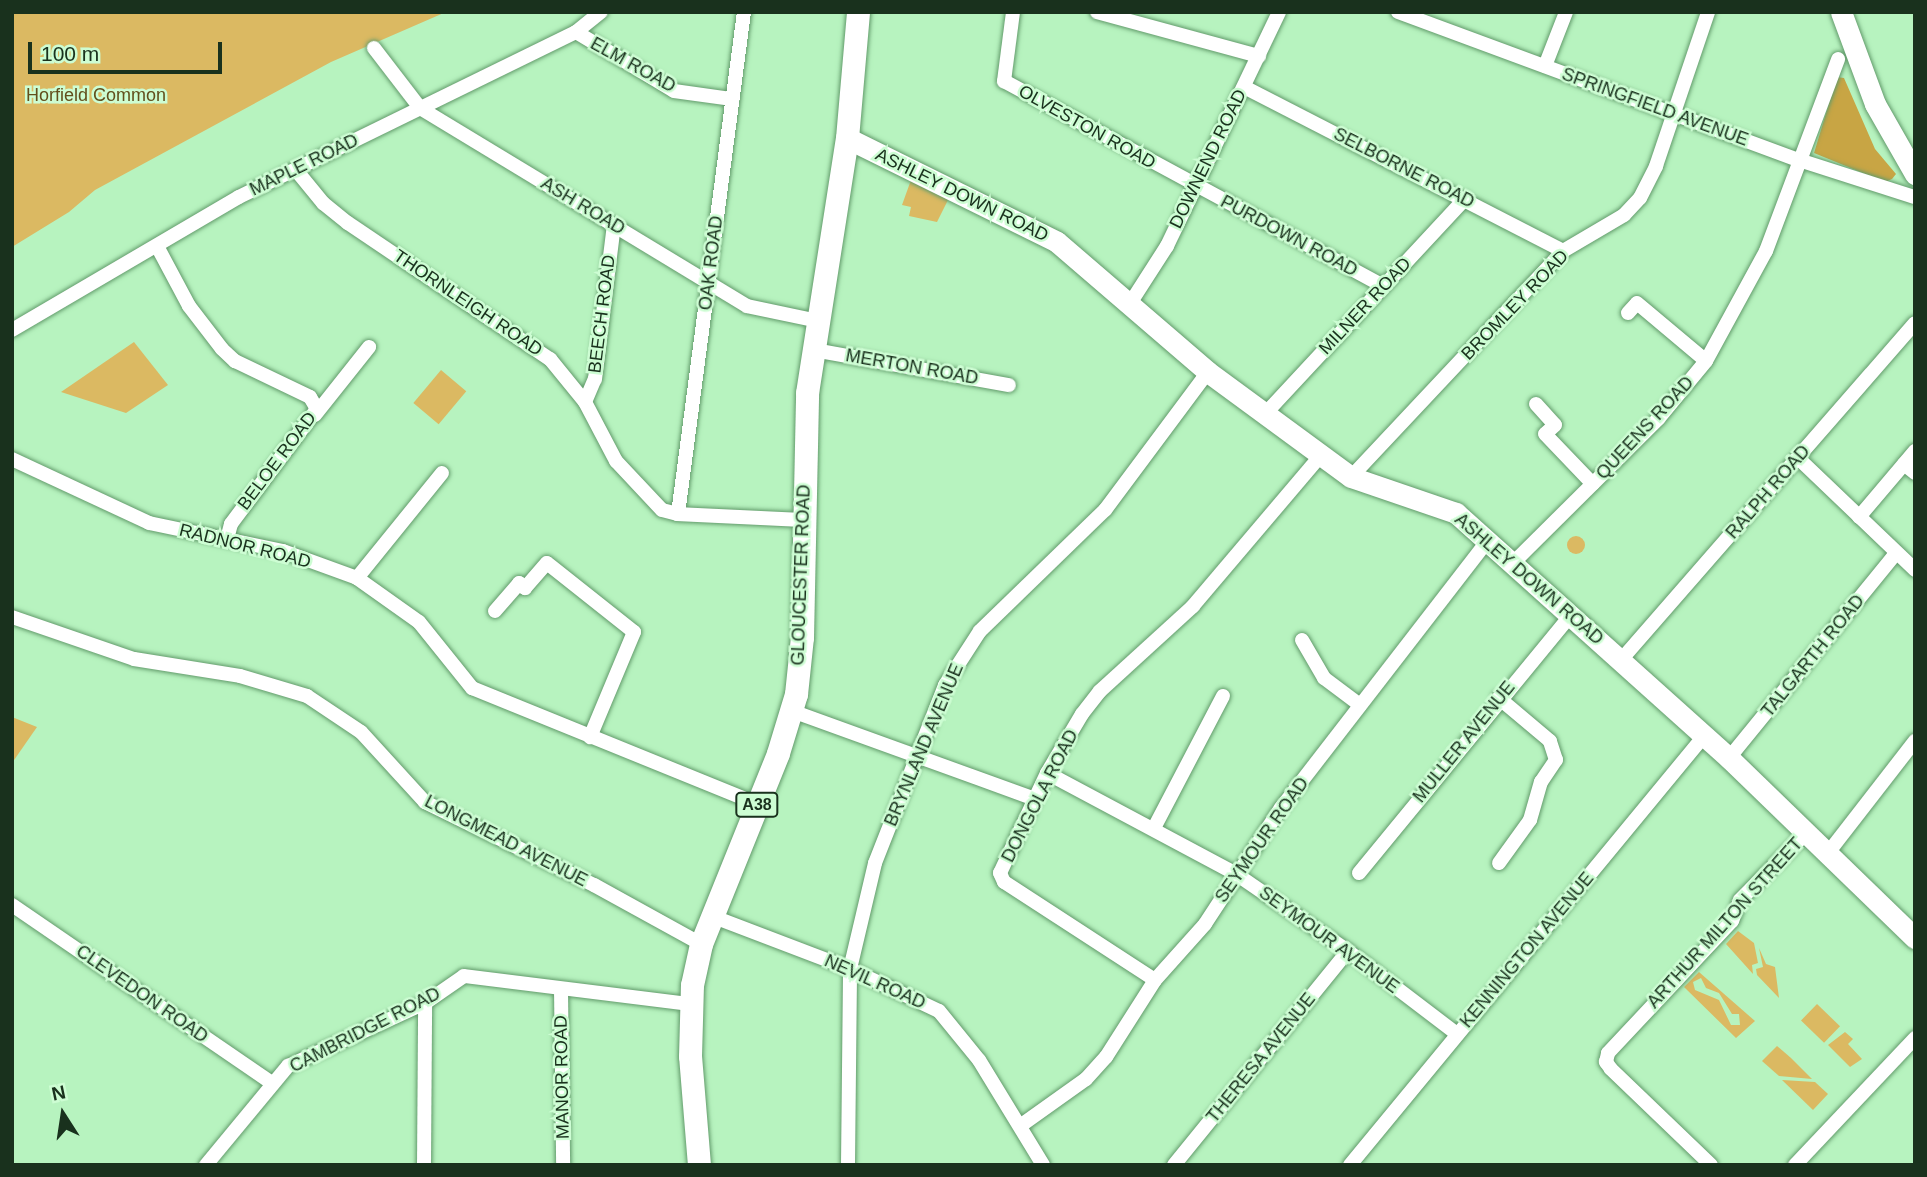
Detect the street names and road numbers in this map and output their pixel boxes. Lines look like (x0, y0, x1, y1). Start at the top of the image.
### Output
street label: ELM ROAD (587, 33, 679, 97)
street label: SPRINGFIELD AVENUE (1558, 63, 1752, 151)
street label: OLVESTON ROAD (1015, 80, 1159, 174)
street label: DOWNEND ROAD (1165, 86, 1251, 232)
street label: SELBORNE ROAD (1330, 123, 1478, 213)
street label: MAPLE ROAD (246, 129, 362, 201)
street label: ASHLEY DOWN ROAD (872, 144, 1052, 246)
street label: ASH ROAD (537, 173, 629, 239)
street label: PURDOWN ROAD (1217, 191, 1361, 281)
street label: OAK ROAD (694, 215, 728, 311)
street label: THORNLEIGH ROAD (389, 245, 547, 361)
street label: BROMLEY ROAD (1457, 245, 1573, 365)
street label: MILNER ROAD (1314, 253, 1416, 359)
street label: BEECH ROAD (584, 254, 620, 374)
street label: MERTON ROAD (844, 345, 980, 389)
street label: QUEENS ROAD (1592, 372, 1698, 484)
street label: BELOE ROAD (233, 408, 321, 514)
street label: RALPH ROAD (1721, 441, 1815, 543)
street label: GLOUCESTER ROAD (787, 484, 815, 666)
street label: ASHLEY DOWN ROAD (1450, 509, 1608, 649)
street label: RADNOR ROAD (177, 519, 313, 573)
street label: TALGARTH ROAD (1757, 590, 1869, 722)
street label: BRYNLAND AVENUE (880, 660, 968, 830)
street label: MULLER AVENUE (1408, 677, 1520, 807)
street label: DONGOLA ROAD (997, 726, 1083, 866)
street label: SEYMOUR ROAD (1211, 773, 1313, 907)
street label: LONGMEAD AVENUE (421, 790, 591, 892)
road number: A38 (734, 792, 780, 818)
street label: ARTHUR MILTON STREET (1643, 833, 1807, 1013)
street label: KENNINGTON AVENUE (1455, 867, 1599, 1033)
street label: SEYMOUR AVENUE (1254, 882, 1404, 998)
street label: CLEVEDON ROAD (72, 940, 212, 1048)
street label: NEVIL ROAD (821, 950, 929, 1014)
street label: CAMBRIDGE ROAD (286, 983, 444, 1077)
street label: THERESA AVENUE (1201, 988, 1321, 1128)
street label: MANOR ROAD (550, 1015, 574, 1139)

